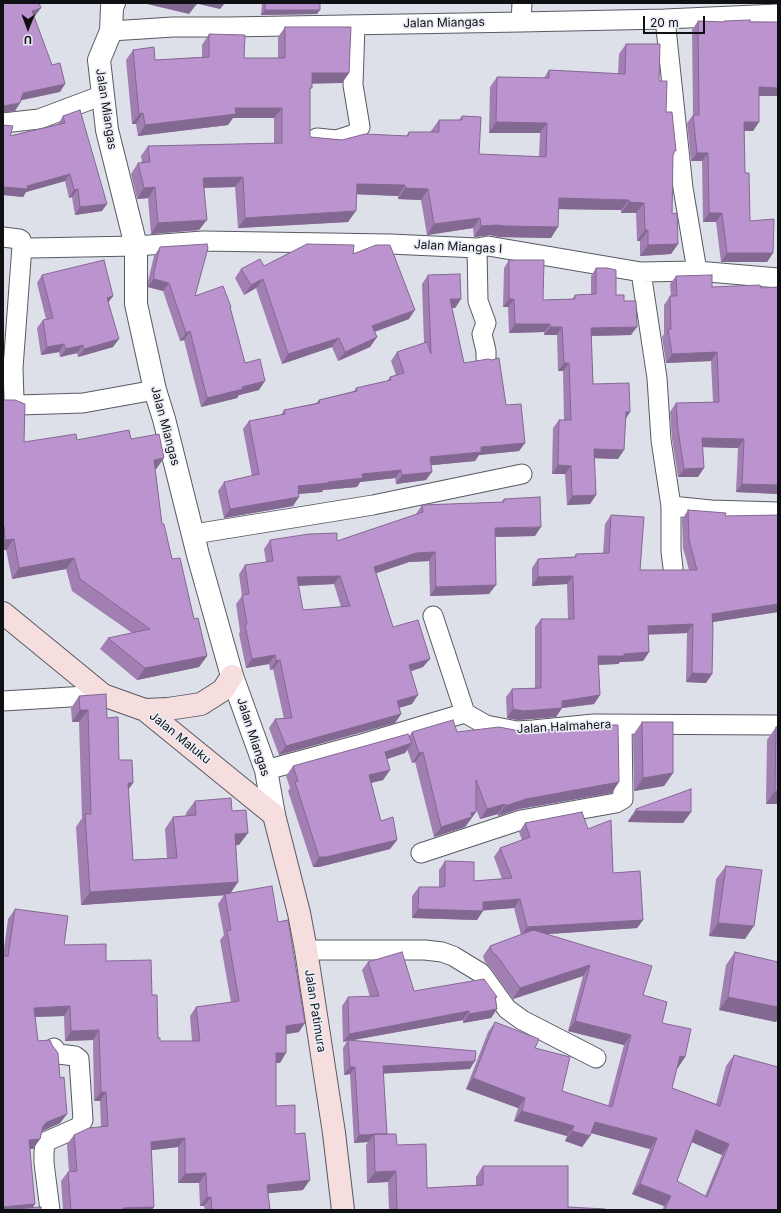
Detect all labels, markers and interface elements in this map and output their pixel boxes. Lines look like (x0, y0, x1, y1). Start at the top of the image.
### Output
north arrow (8, 8, 48, 48)
scale bar (645, 8, 707, 34)
street label: Jalan Miangas (403, 15, 485, 31)
text: 20 m (650, 15, 679, 30)
text: U (24, 33, 32, 47)
street label: Jalan Miangas (92, 68, 120, 150)
street label: Jalan Miangas I (414, 237, 502, 257)
street label: Jalan Miangas (147, 385, 183, 467)
street label: Jalan Miangas (234, 696, 272, 778)
street label: Jalan Maluku (146, 709, 214, 767)
street label: Jalan Halmahera (516, 717, 612, 737)
street label: Jalan Patimura (301, 968, 329, 1054)

